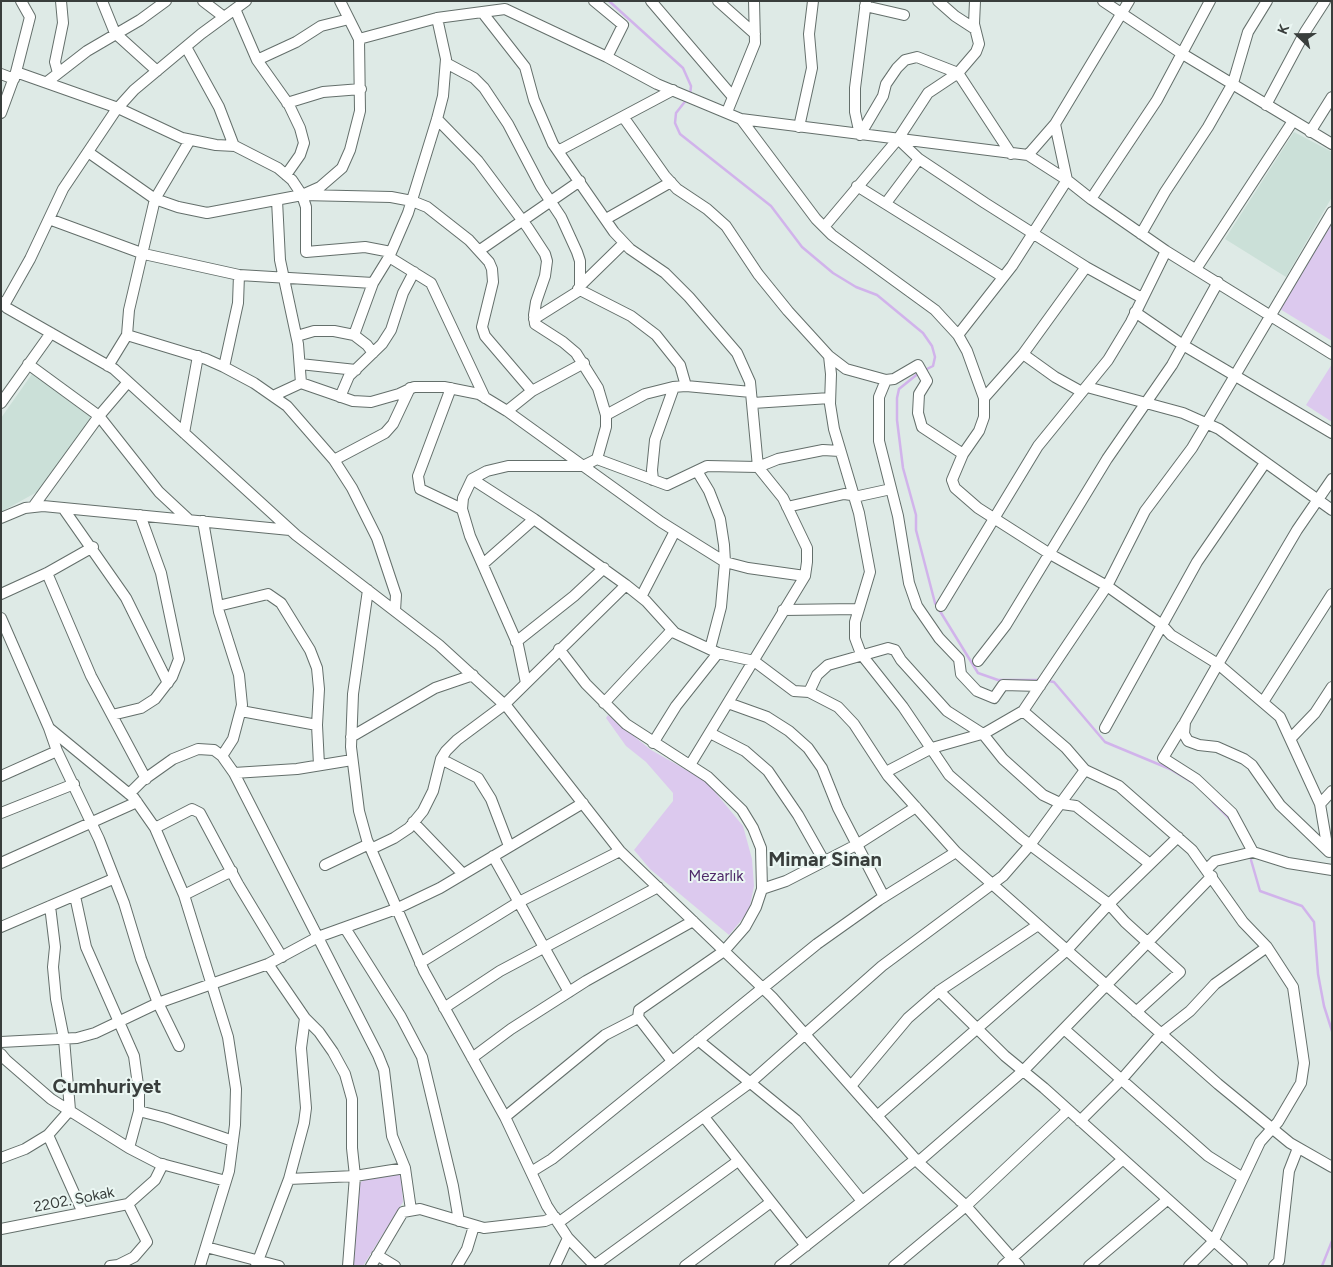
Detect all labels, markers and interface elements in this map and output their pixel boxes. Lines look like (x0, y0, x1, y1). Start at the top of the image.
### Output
north arrow (1273, 10, 1323, 60)
text: K (1274, 22, 1293, 37)
district label: Mimar Sinan (768, 848, 882, 872)
park label: Mezarlık (688, 868, 744, 886)
district label: Cumhuriyet (52, 1075, 162, 1099)
street label: 2202. Sokak (32, 1183, 116, 1217)

